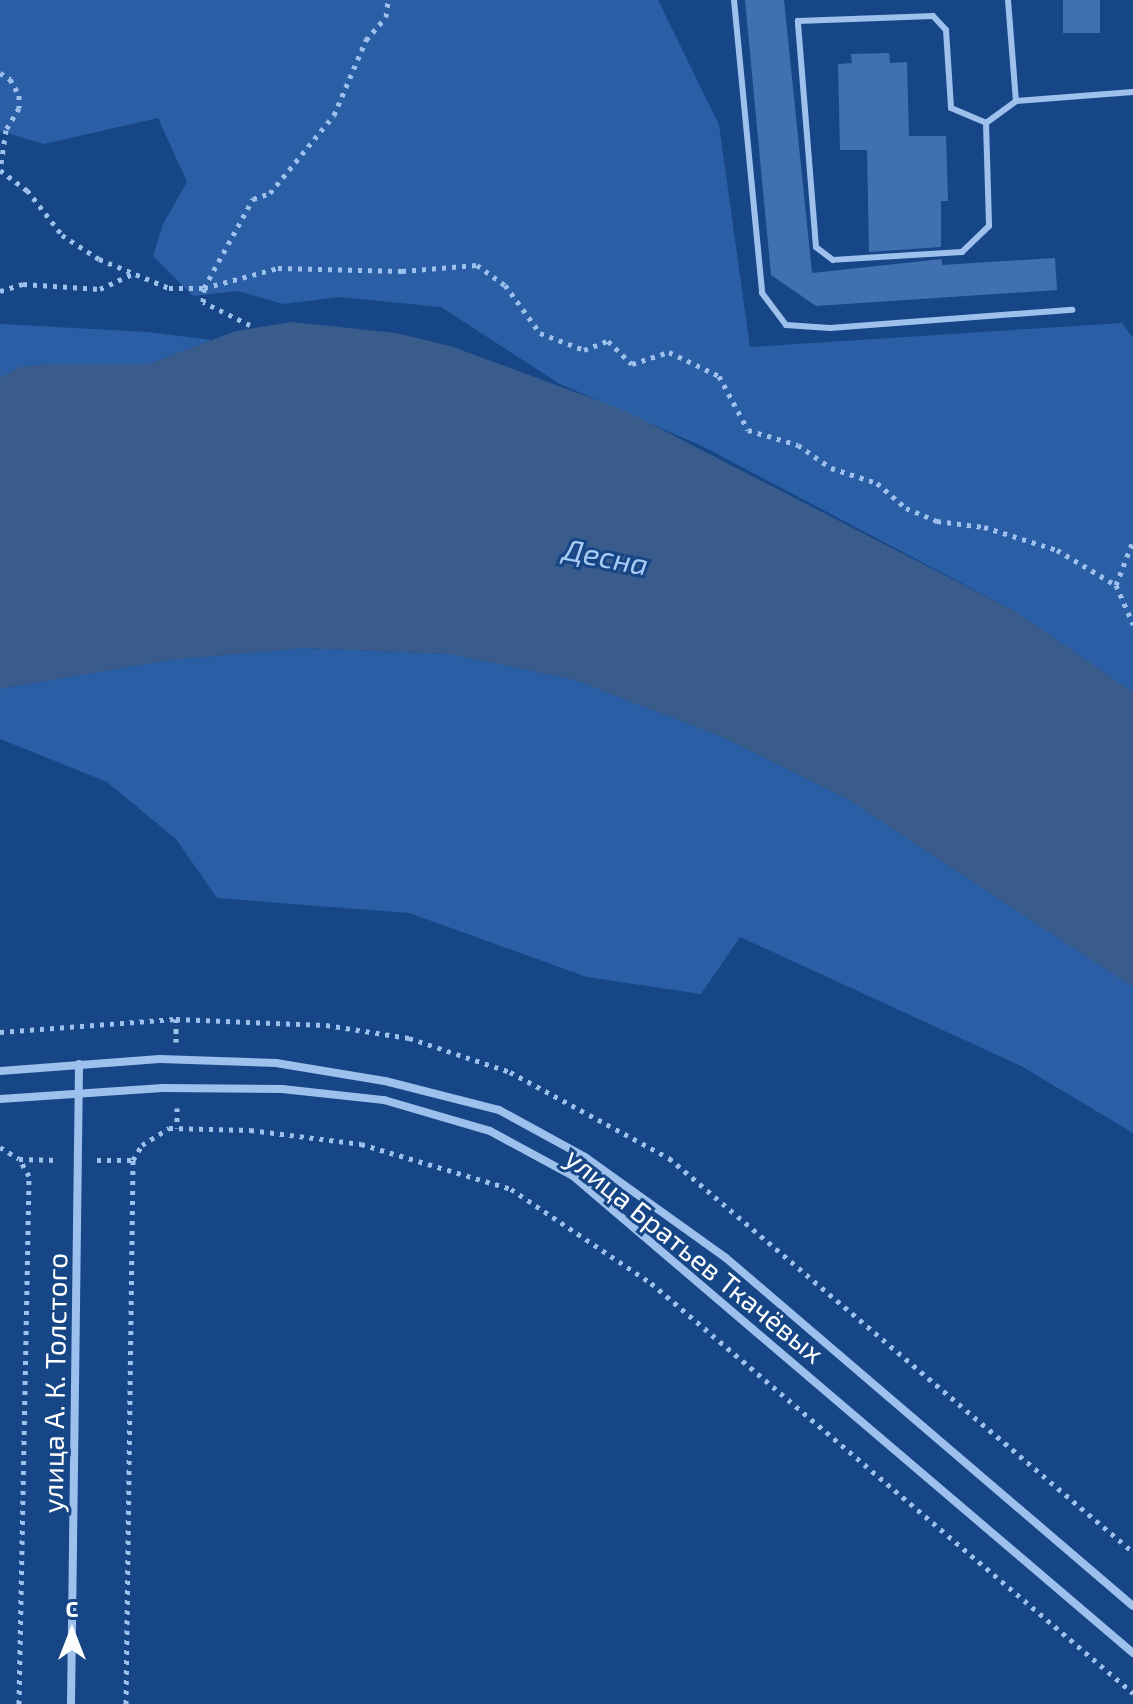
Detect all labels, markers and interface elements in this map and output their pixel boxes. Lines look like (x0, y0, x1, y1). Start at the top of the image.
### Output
water label: Десна (560, 530, 652, 582)
street label: улица Братьев Ткачёвых (559, 1140, 831, 1370)
street label: улица А. К. Толстого (35, 1252, 73, 1514)
north arrow (32, 1592, 112, 1672)
text: С (66, 1595, 78, 1621)

